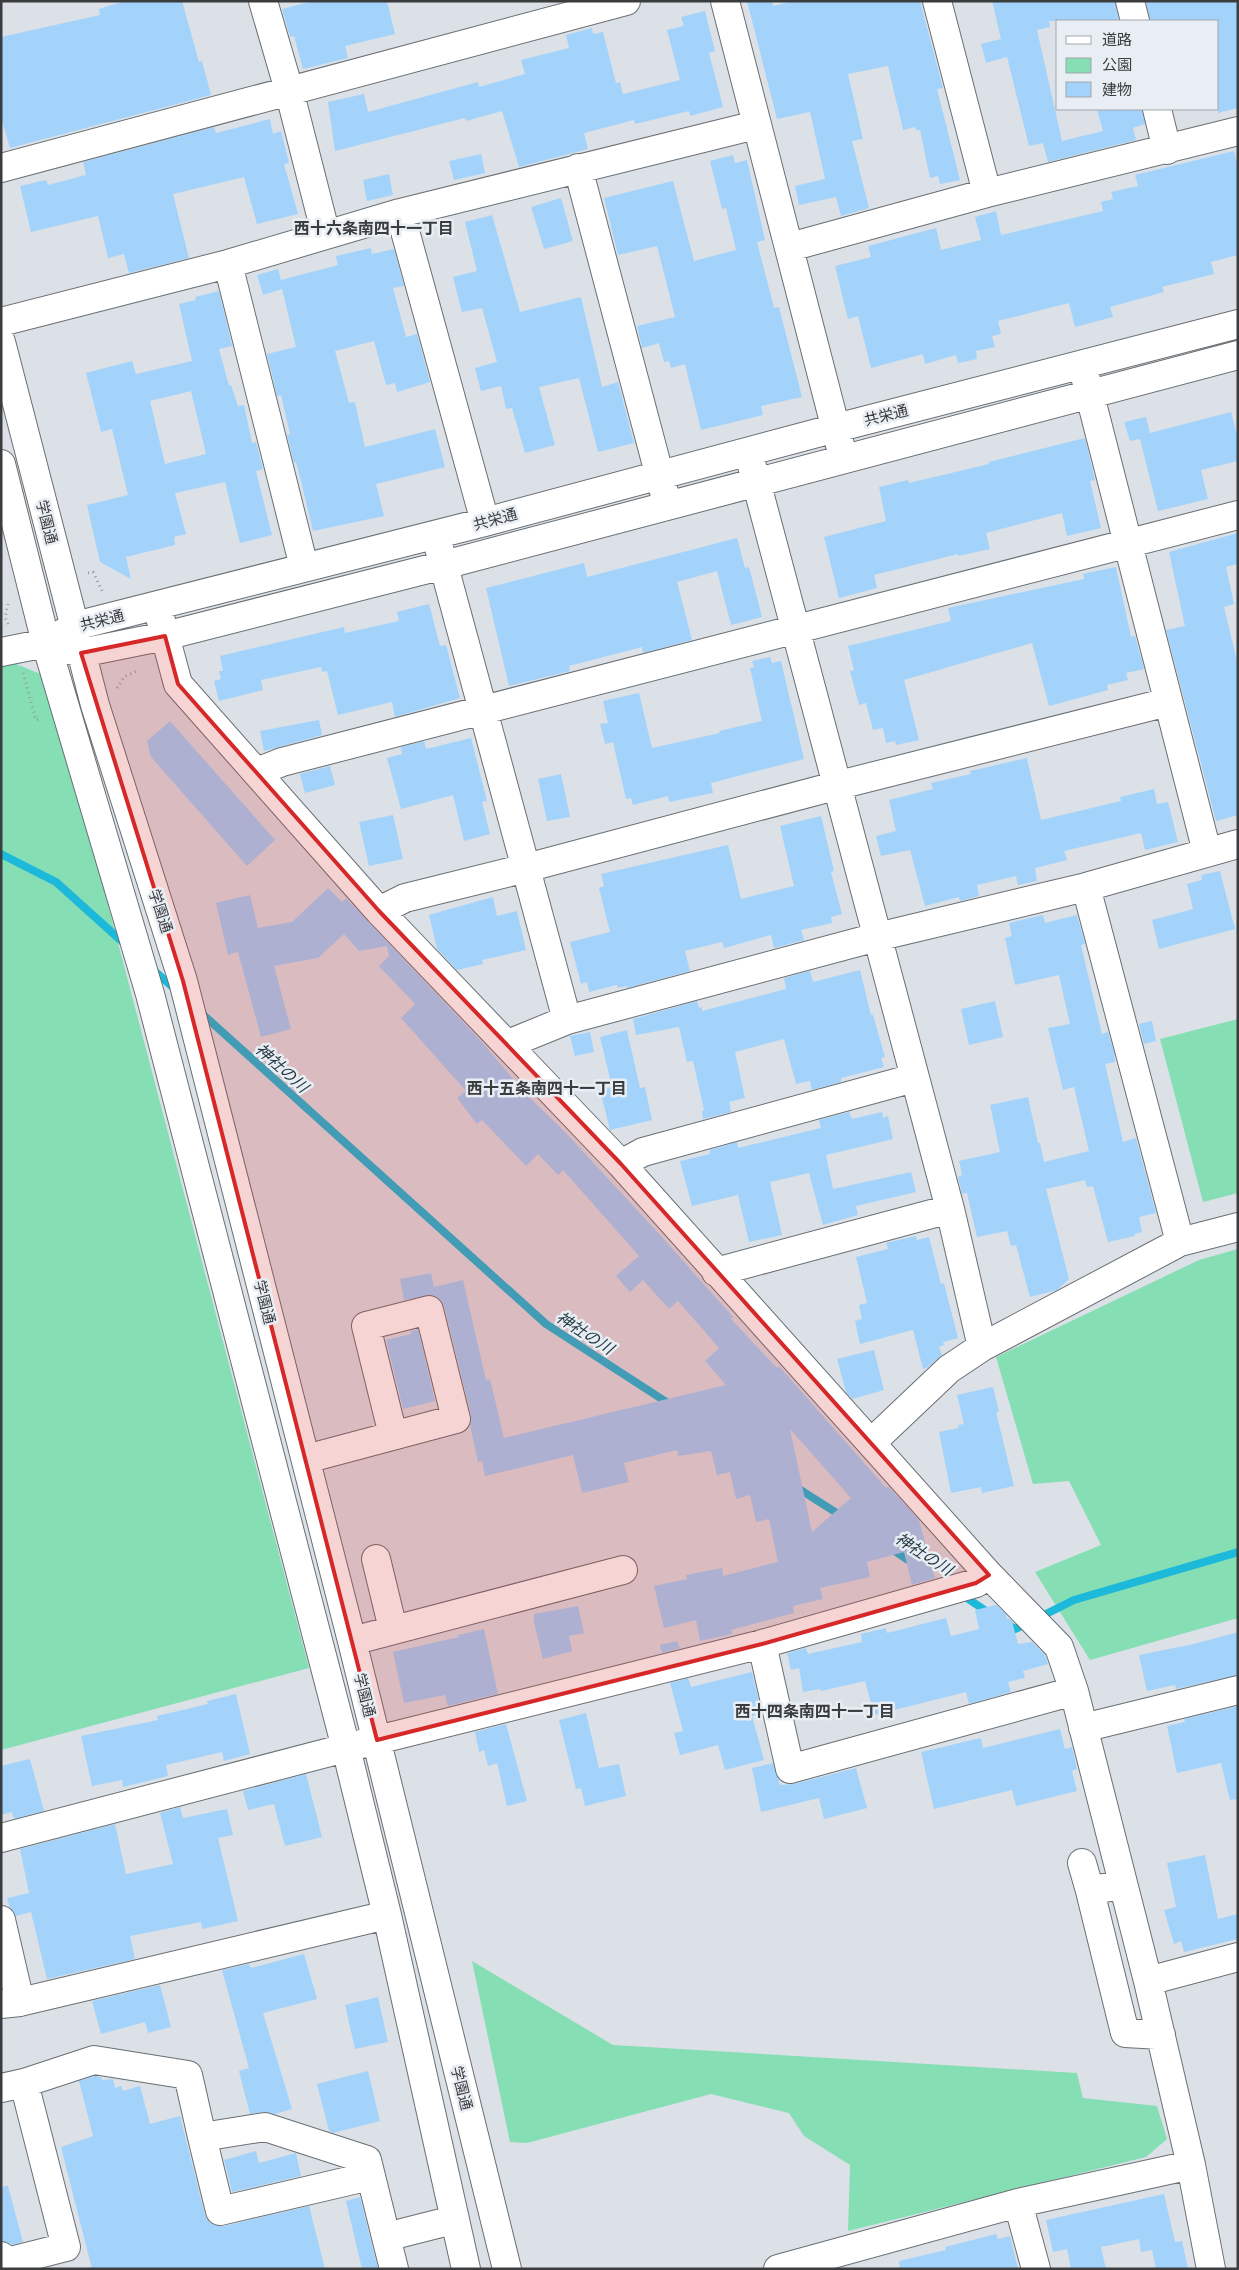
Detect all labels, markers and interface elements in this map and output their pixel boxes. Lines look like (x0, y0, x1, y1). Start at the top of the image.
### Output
legend (1056, 20, 1219, 110)
text: 道路 (1102, 31, 1132, 48)
text: 公園 (1102, 56, 1132, 73)
text: 建物 (1102, 81, 1132, 98)
district label: 西十六条南四十一丁目 (294, 219, 454, 238)
street label: 共栄通 (862, 401, 910, 429)
street label: 学園通 (33, 498, 61, 546)
street label: 共栄通 (471, 505, 519, 533)
street label: 共栄通 (78, 606, 126, 634)
street label: 学園通 (146, 887, 176, 935)
water label: 神社の川 (252, 1040, 314, 1098)
district label: 西十五条南四十一丁目 (467, 1079, 627, 1098)
street label: 学園通 (251, 1278, 279, 1326)
water label: 神社の川 (553, 1308, 619, 1359)
water label: 神社の川 (892, 1529, 958, 1580)
street label: 学園通 (351, 1671, 379, 1719)
district label: 西十四条南四十一丁目 (735, 1702, 895, 1721)
street label: 学園通 (448, 2064, 476, 2112)

